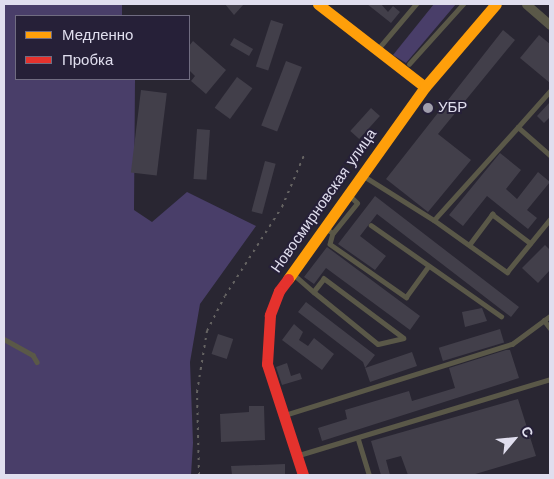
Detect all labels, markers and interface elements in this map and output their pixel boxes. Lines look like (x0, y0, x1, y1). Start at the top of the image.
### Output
legend (15, 15, 190, 80)
text: Медленно (62, 26, 133, 44)
text: Пробка (62, 51, 113, 69)
place label: УБР (438, 99, 467, 117)
marker: УБР (422, 102, 434, 114)
street label: Новосмирновская улица (267, 126, 381, 276)
north arrow (489, 414, 539, 464)
text: С (518, 424, 537, 440)

